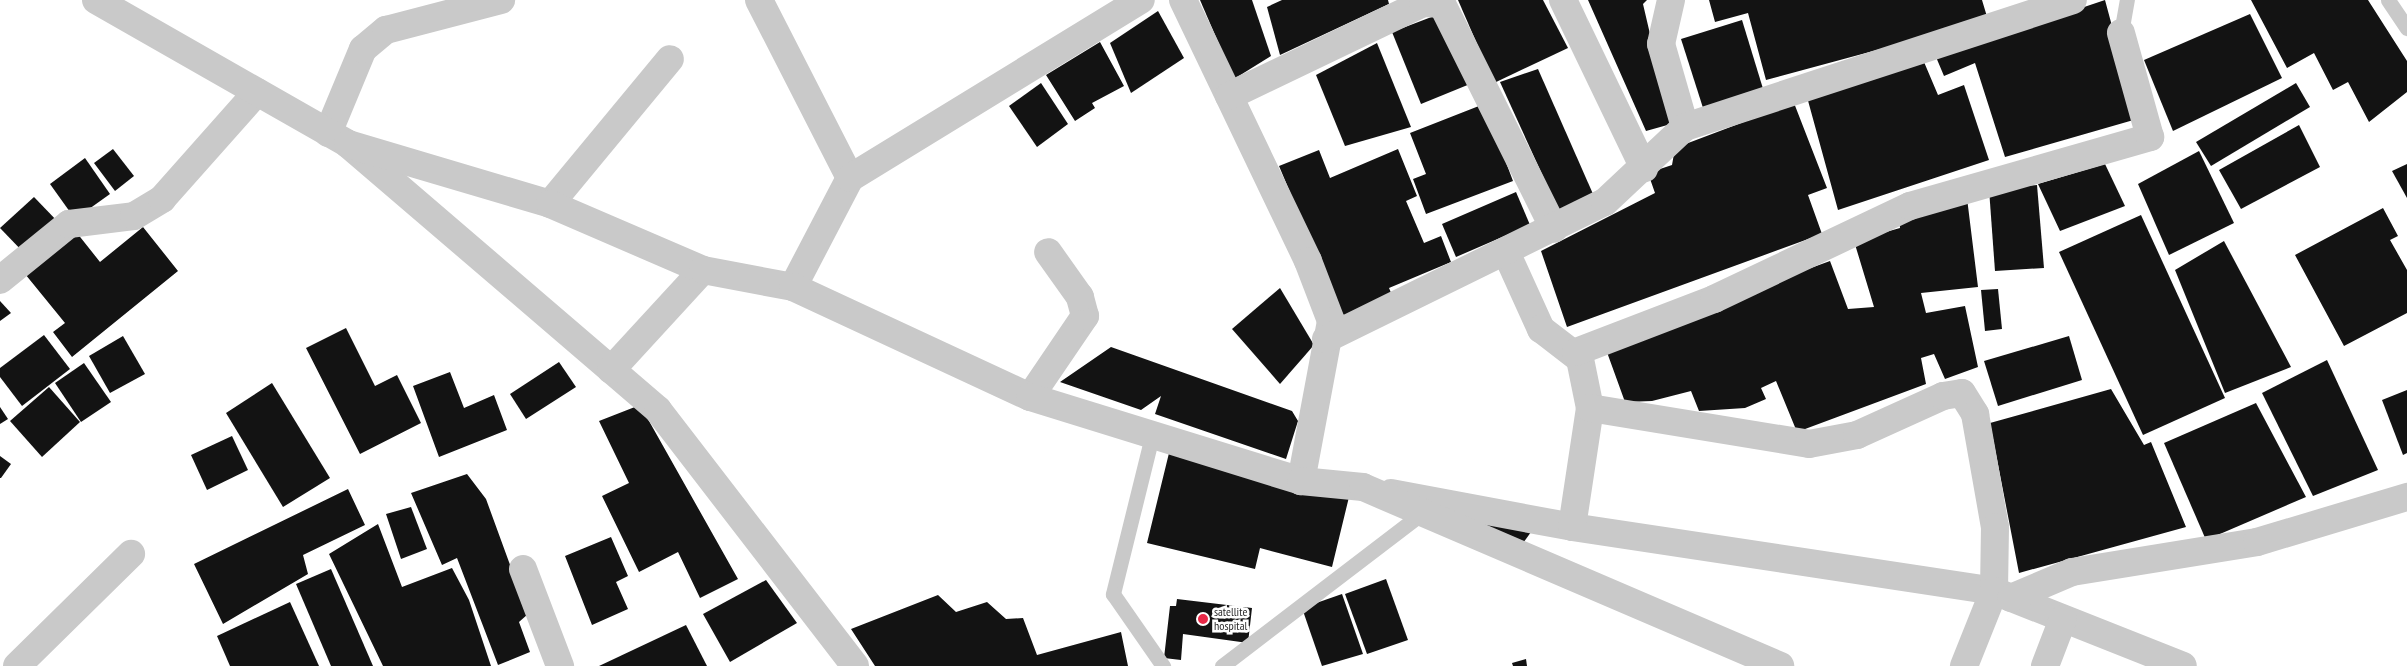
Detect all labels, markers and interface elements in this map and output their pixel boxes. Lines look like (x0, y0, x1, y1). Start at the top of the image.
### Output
place label: satellite hospital (1214, 605, 1247, 633)
marker: satellite hospital (1196, 612, 1210, 626)

